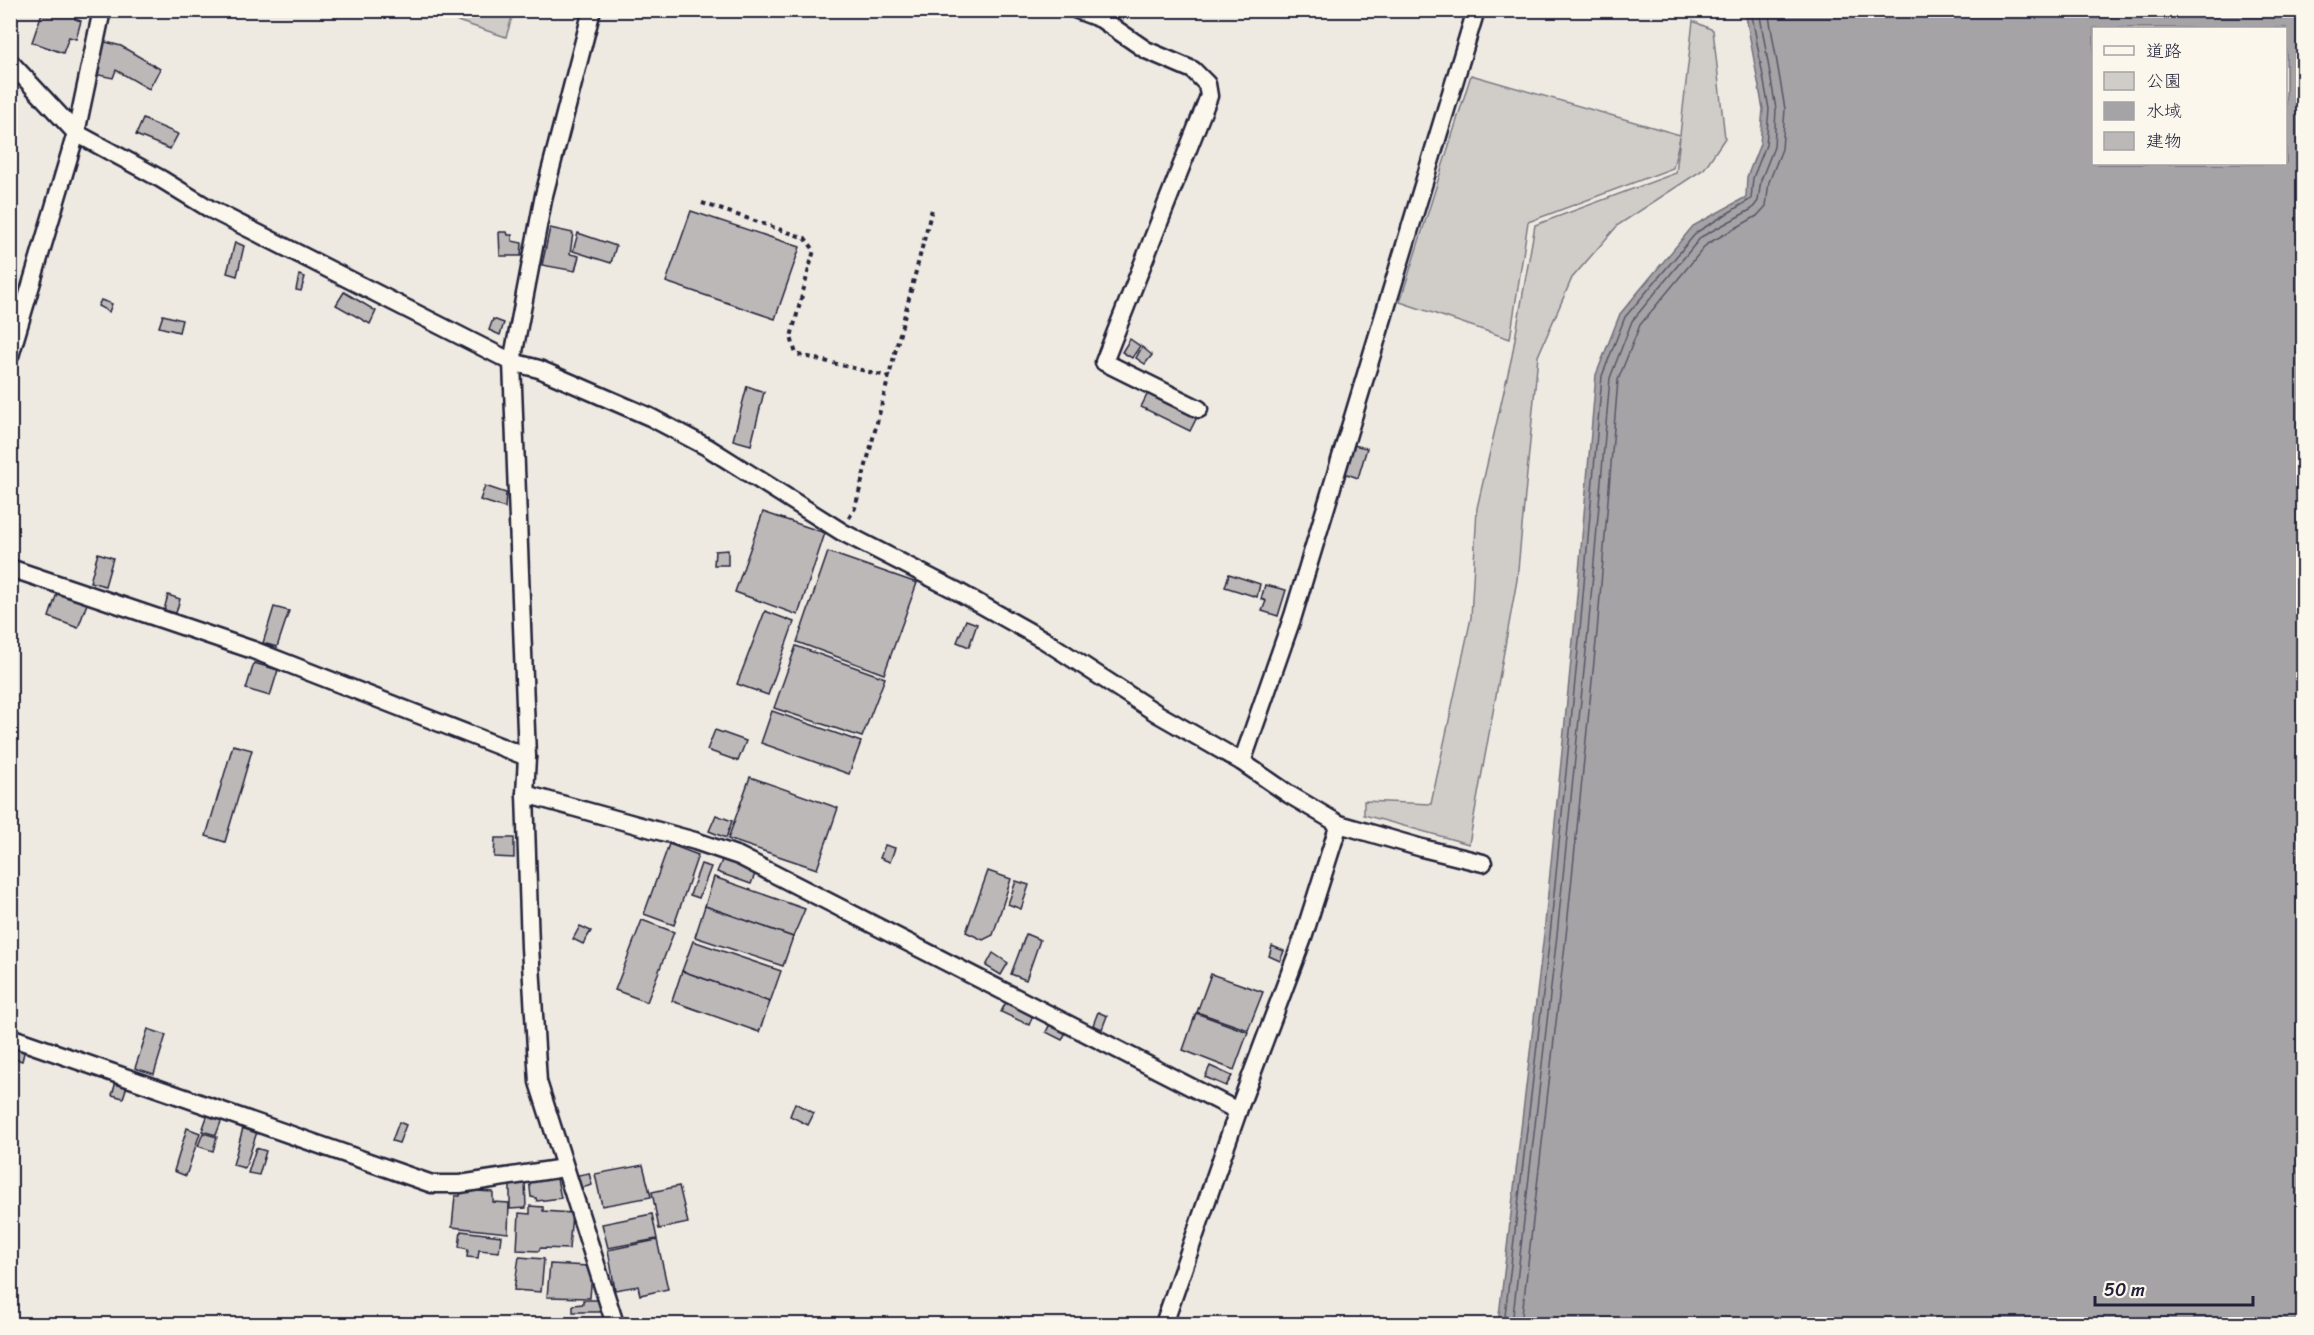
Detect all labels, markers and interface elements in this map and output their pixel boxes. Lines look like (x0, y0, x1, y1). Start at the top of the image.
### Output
legend (2092, 27, 2287, 165)
text: 道路 (2146, 35, 2182, 67)
text: 公園 (2146, 65, 2182, 97)
text: 水域 (2146, 95, 2182, 127)
text: 建物 (2146, 125, 2182, 157)
scale bar (2095, 1269, 2252, 1307)
text: 50 m (2104, 1274, 2145, 1306)

